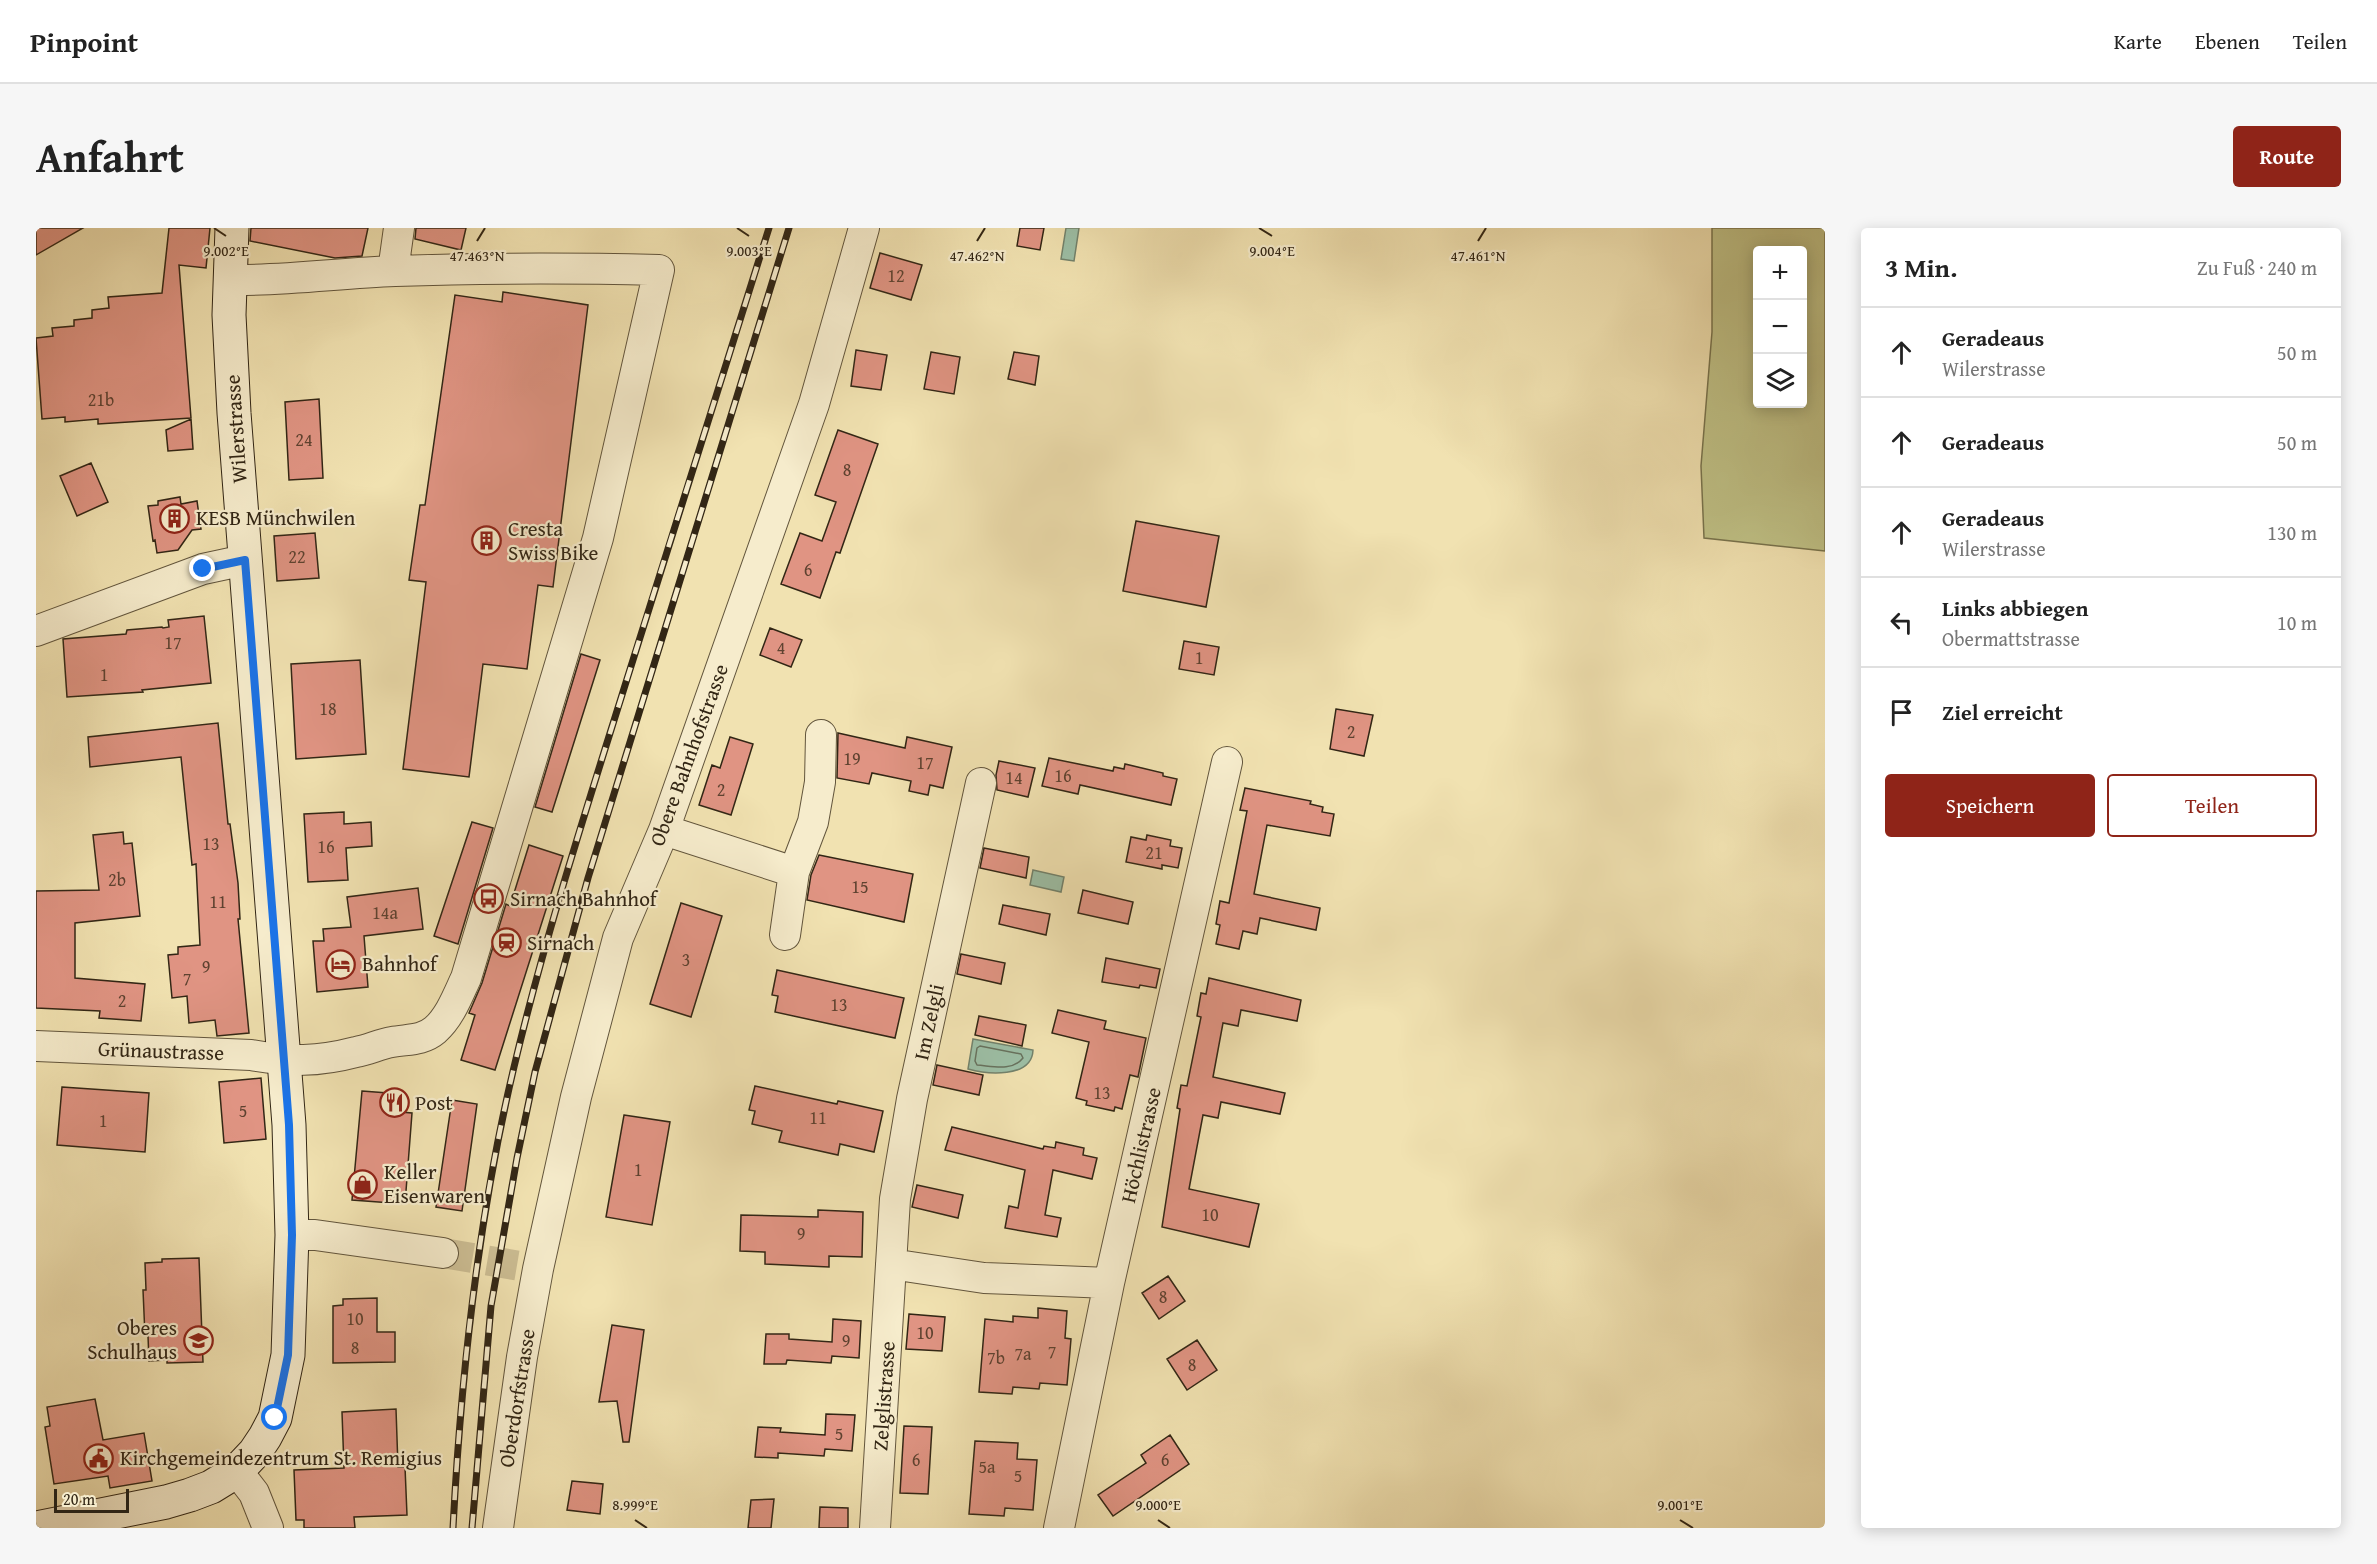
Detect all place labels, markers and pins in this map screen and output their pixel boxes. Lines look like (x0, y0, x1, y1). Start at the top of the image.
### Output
building icon: KESB Münchwilen (159, 502, 191, 534)
place label: KESB Münchwilen (196, 502, 356, 533)
place label: Cresta Swiss Bike (508, 513, 598, 568)
building icon: Cresta Swiss Bike (471, 525, 503, 557)
bus stop icon: Sirnach Bahnhof (473, 883, 505, 915)
place label: Sirnach Bahnhof (510, 883, 659, 914)
station icon: Sirnach (490, 927, 522, 959)
place label: Sirnach (527, 927, 595, 958)
hotel icon: Bahnhof (325, 948, 357, 980)
place label: Bahnhof (362, 948, 439, 979)
restaurant icon: Post (378, 1087, 410, 1119)
place label: Post (415, 1087, 453, 1118)
place label: Keller Eisenwaren (384, 1156, 485, 1211)
shop icon: Keller Eisenwaren (347, 1168, 379, 1200)
place label: Oberes Schulhaus (87, 1312, 177, 1367)
school or university icon: Oberes Schulhaus (182, 1324, 214, 1356)
public building icon: Kirchgemeindezentrum St. Remigius (83, 1442, 115, 1474)
place label: Kirchgemeindezentrum St. Remigius (120, 1442, 442, 1473)

